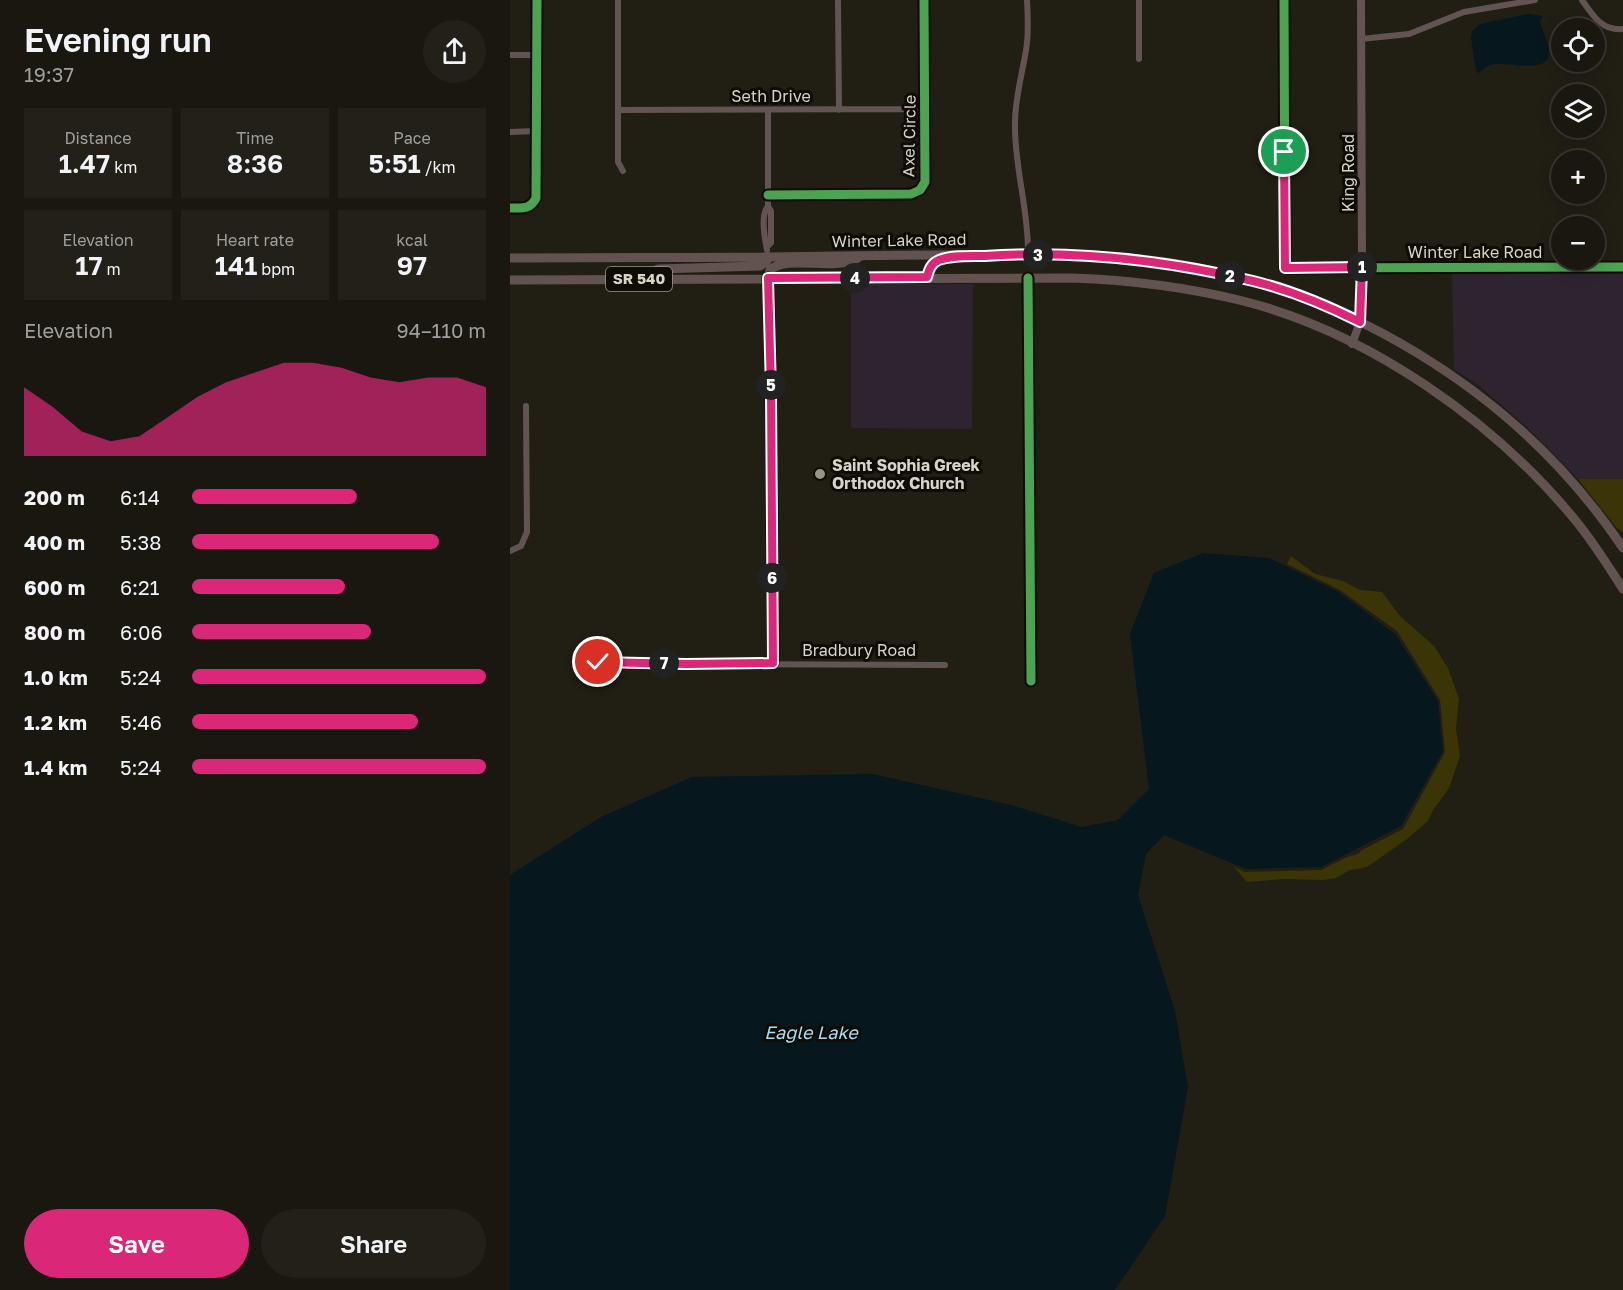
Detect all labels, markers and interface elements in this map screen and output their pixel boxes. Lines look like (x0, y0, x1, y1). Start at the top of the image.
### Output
map controls (1551, 18, 1605, 270)
button: locate (1551, 18, 1605, 72)
text: Evening run (24, 20, 212, 59)
button: share (423, 20, 486, 83)
text: 19:37 (24, 62, 74, 86)
button: layers (1551, 84, 1605, 138)
street label: Seth Drive (731, 86, 811, 106)
street label: Axel Circle (898, 95, 920, 177)
pin (1258, 126, 1309, 177)
text: Distance (64, 128, 132, 148)
text: Time (236, 128, 274, 148)
text: Pace (393, 128, 431, 148)
street label: King Road (1338, 134, 1358, 212)
icon: arrive (1267, 135, 1300, 168)
text: 1.47 (59, 148, 110, 179)
text: 8:36 (227, 148, 283, 179)
text: 5:51 (368, 148, 421, 179)
button: + (1551, 150, 1605, 204)
text: km (110, 157, 137, 177)
text: /km (421, 157, 456, 177)
button: − (1551, 216, 1605, 270)
street label: Winter Lake Road (831, 229, 967, 251)
text: Elevation (62, 230, 134, 250)
text: Heart rate (216, 230, 294, 250)
text: kcal (396, 230, 428, 250)
pin: 3 (1023, 240, 1053, 270)
street label: Winter Lake Road (1408, 242, 1542, 262)
text: 3 (1033, 245, 1043, 265)
text: 17 (75, 250, 102, 281)
text: 141 (215, 250, 257, 281)
text: 97 (397, 250, 427, 281)
pin: 1 (1347, 252, 1377, 282)
text: 1 (1358, 257, 1366, 277)
text: m (102, 259, 121, 279)
text: bpm (257, 259, 295, 279)
pin: 2 (1215, 261, 1245, 291)
pin: 4 (840, 263, 870, 293)
text: 2 (1225, 266, 1235, 286)
road number: SR 540 (606, 267, 672, 291)
text: 4 (850, 268, 860, 288)
text: Elevation (24, 318, 113, 342)
text: 94–110 m (397, 318, 486, 342)
pin: 5 (756, 370, 786, 400)
text: 5 (766, 375, 776, 395)
place label: Saint Sophia Greek Orthodox Church (832, 455, 981, 493)
marker: Saint Sophia Greek Orthodox Church (813, 467, 827, 481)
text: 200 m (24, 485, 85, 509)
text: 6:14 (120, 485, 160, 509)
text: 400 m (24, 530, 85, 554)
text: 5:38 (120, 530, 162, 554)
pin: 6 (757, 563, 787, 593)
text: 6 (767, 568, 777, 588)
text: 600 m (24, 575, 85, 599)
text: 6:21 (120, 575, 159, 599)
text: 800 m (24, 620, 85, 644)
text: 6:06 (120, 620, 163, 644)
pin (572, 636, 623, 687)
street label: Bradbury Road (802, 640, 916, 660)
icon: check (581, 645, 614, 678)
pin: 7 (649, 648, 679, 678)
text: 7 (660, 653, 668, 673)
text: 1.0 km (24, 665, 88, 689)
text: 5:24 (120, 665, 161, 689)
text: 1.2 km (24, 710, 87, 734)
text: 5:46 (120, 710, 162, 734)
text: 1.4 km (24, 755, 87, 779)
text: 5:24 (120, 755, 161, 779)
water label: Eagle Lake (764, 1021, 859, 1043)
button: Save (24, 1209, 249, 1278)
button: Share (261, 1209, 486, 1278)

